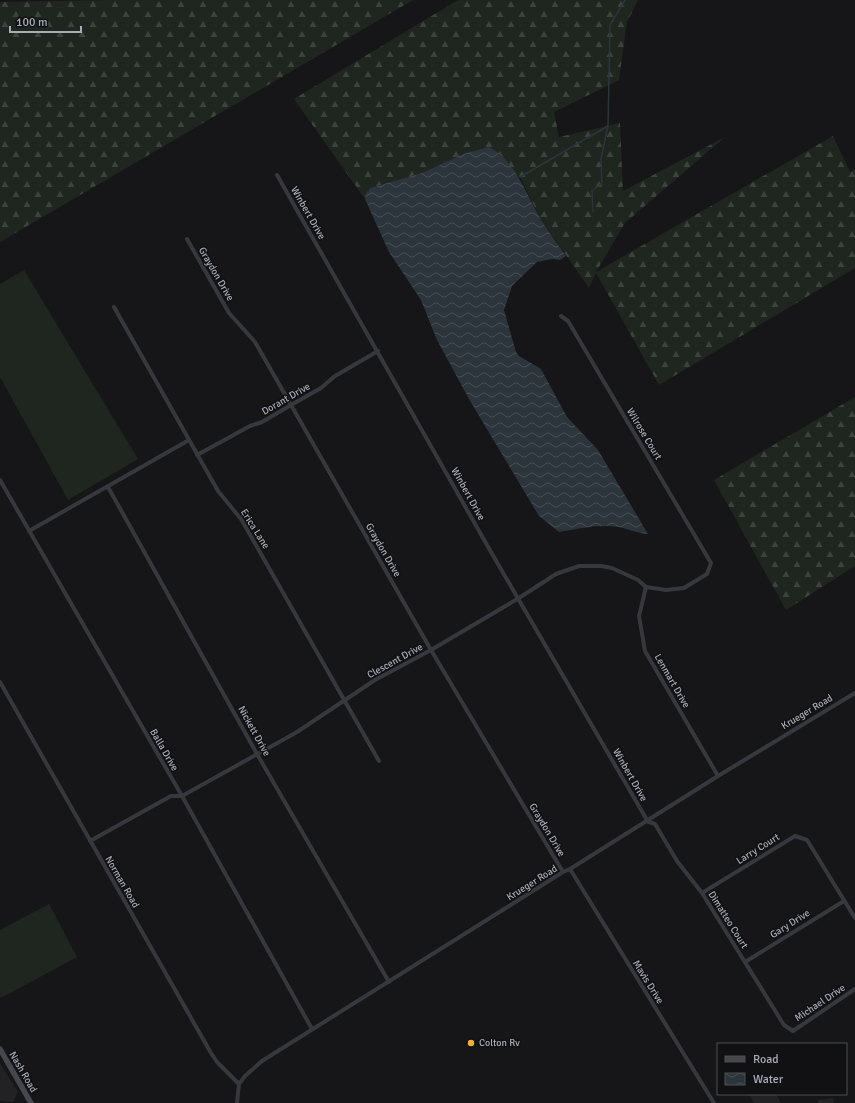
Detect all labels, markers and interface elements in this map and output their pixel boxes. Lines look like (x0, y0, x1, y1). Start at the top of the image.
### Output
scale bar (10, 8, 81, 34)
text: 100 m (16, 15, 48, 30)
street label: Winbert Drive (288, 184, 328, 242)
street label: Graydon Drive (196, 245, 236, 303)
street label: Dorant Drive (260, 380, 312, 418)
street label: Wilrose Court (624, 406, 664, 463)
street label: Winbert Drive (448, 465, 488, 523)
street label: Erica Lane (238, 507, 272, 551)
street label: Graydon Drive (363, 521, 403, 579)
street label: Clescent Drive (365, 641, 425, 681)
street label: Lenmart Drive (652, 652, 692, 710)
street label: Krueger Road (779, 692, 835, 732)
street label: Nickett Drive (235, 704, 273, 758)
street label: Balla Drive (147, 727, 181, 773)
street label: Winbert Drive (610, 746, 650, 804)
street label: Graydon Drive (526, 801, 568, 859)
street label: Larry Court (734, 831, 782, 867)
street label: Norman Road (102, 854, 142, 910)
street label: Krueger Road (504, 863, 560, 903)
street label: Dimatteo Court (706, 889, 751, 951)
street label: Gary Drive (768, 907, 812, 941)
street label: Mavis Drive (630, 958, 666, 1006)
street label: Michael Drive (792, 982, 848, 1024)
place label: Colton Rv (479, 1037, 520, 1049)
marker: Colton Rv (466, 1038, 476, 1048)
legend (717, 1043, 847, 1095)
street label: Nash Road (6, 1049, 40, 1095)
text: Road (753, 1052, 779, 1067)
text: Water (753, 1072, 784, 1087)

